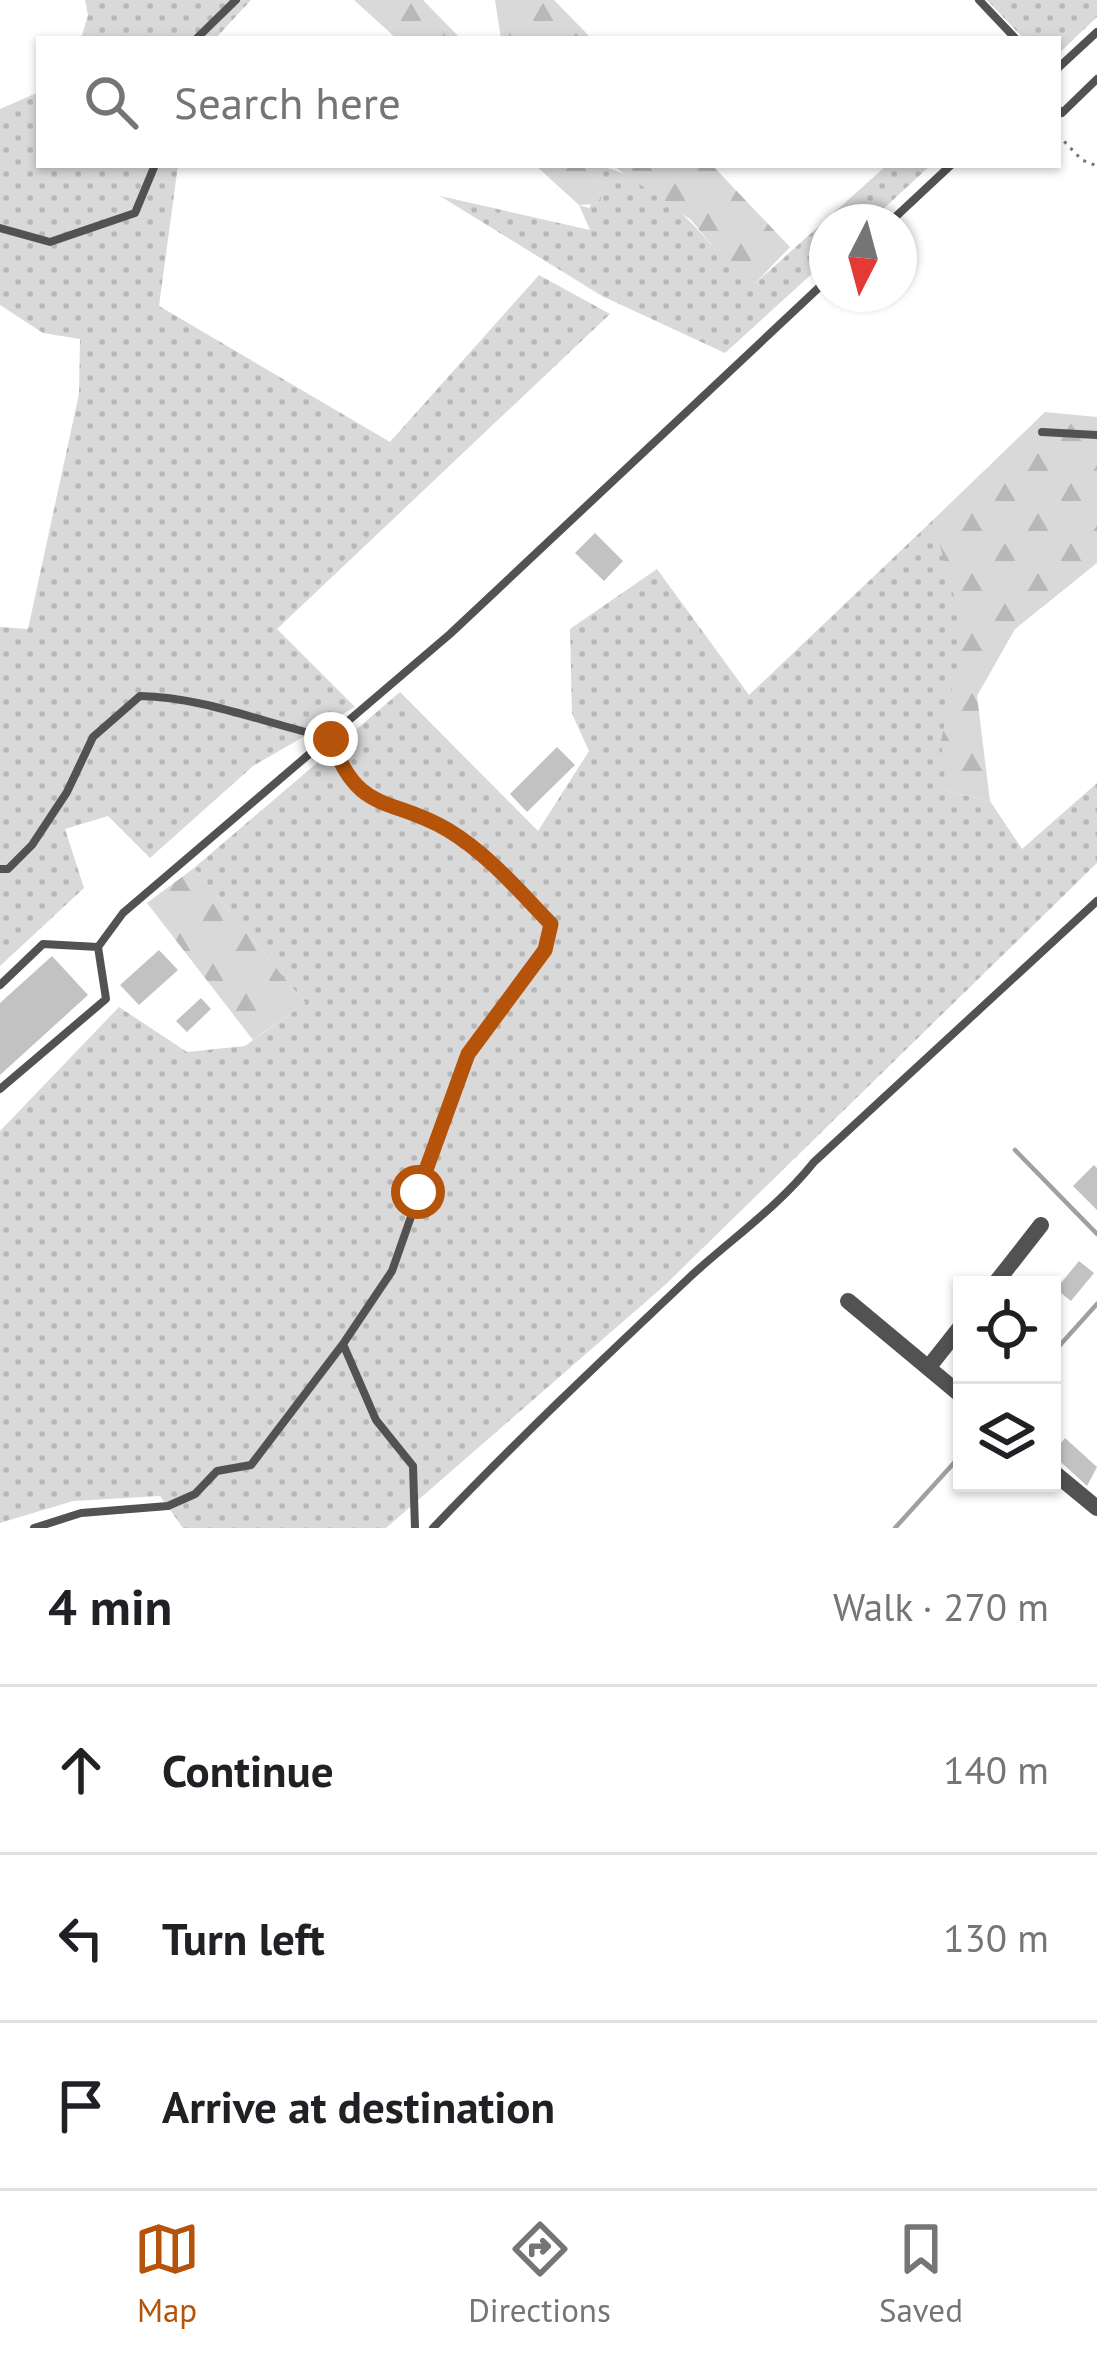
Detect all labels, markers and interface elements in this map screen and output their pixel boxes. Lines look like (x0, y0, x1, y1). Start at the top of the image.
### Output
search box (36, 36, 1061, 168)
icon: search (78, 69, 144, 135)
text: Search here (174, 73, 401, 131)
north arrow (809, 204, 917, 312)
route end (304, 712, 358, 766)
route start (391, 1165, 445, 1219)
map controls (953, 1276, 1061, 1492)
button: locate (953, 1276, 1061, 1384)
button: layers (953, 1384, 1061, 1492)
text: 4 min (48, 1573, 172, 1639)
text: Walk · 270 m (833, 1581, 1049, 1632)
icon: ahead (48, 1737, 114, 1803)
text: Continue (162, 1741, 334, 1799)
text: 140 m (943, 1744, 1049, 1795)
icon: left (48, 1905, 114, 1971)
text: Turn left (162, 1909, 325, 1967)
text: 130 m (943, 1912, 1049, 1963)
icon: arrive (48, 2073, 114, 2139)
text: Arrive at destination (162, 2077, 555, 2135)
tab: Map (134, 2216, 200, 2331)
tab: Directions (468, 2216, 611, 2331)
tab: Saved (879, 2216, 963, 2331)

